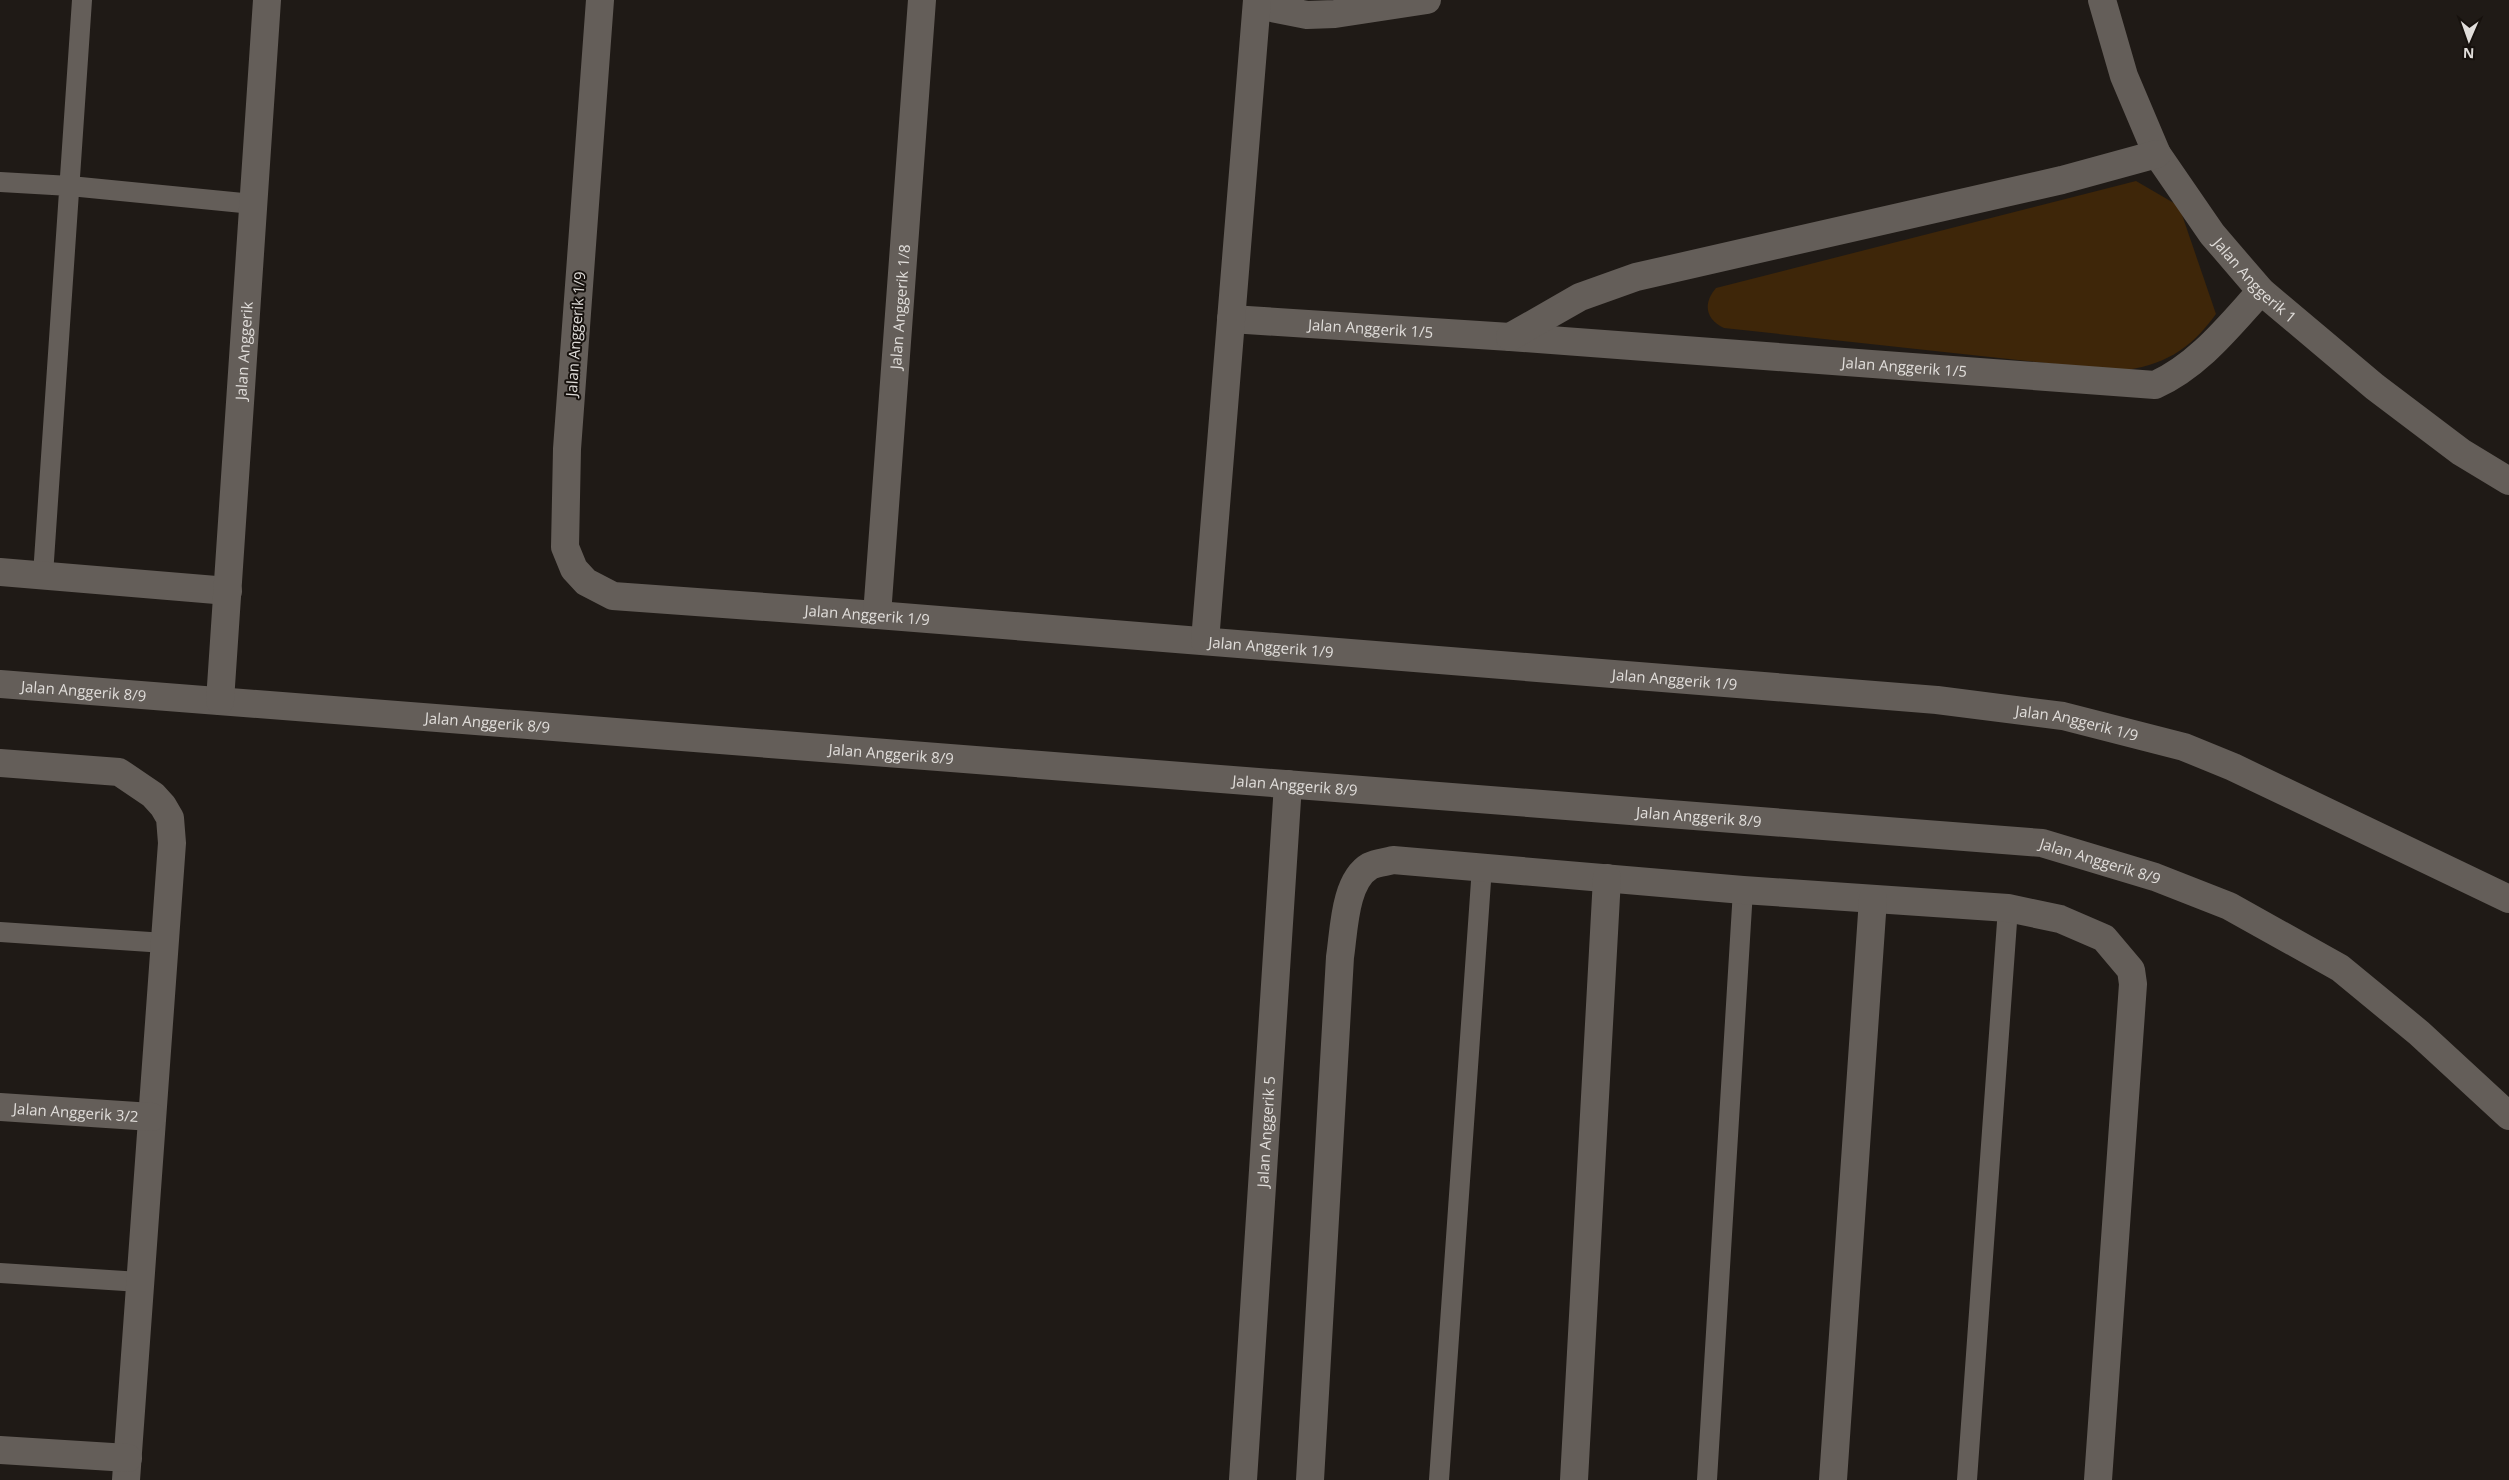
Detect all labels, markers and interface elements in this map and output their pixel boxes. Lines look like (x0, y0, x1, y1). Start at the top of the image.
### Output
north arrow (2444, 15, 2494, 65)
text: N (2463, 44, 2475, 63)
street label: Jalan Anggerik 1 (2208, 232, 2301, 327)
street label: Jalan Anggerik 1/8 (885, 244, 914, 372)
street label: Jalan Anggerik 1/9 (561, 271, 589, 399)
street label: Jalan Anggerik (230, 301, 257, 403)
street label: Jalan Anggerik 1/5 (1305, 314, 1434, 342)
street label: Jalan Anggerik 1/5 (1839, 352, 1968, 381)
street label: Jalan Anggerik 1/9 (802, 600, 931, 629)
street label: Jalan Anggerik 1/9 (1206, 631, 1334, 662)
street label: Jalan Anggerik 1/9 (1609, 664, 1738, 694)
street label: Jalan Anggerik 8/9 (18, 676, 147, 705)
street label: Jalan Anggerik 1/9 (2012, 700, 2141, 745)
street label: Jalan Anggerik 8/9 (422, 707, 551, 737)
street label: Jalan Anggerik 8/9 (826, 738, 955, 768)
street label: Jalan Anggerik 8/9 (1230, 770, 1358, 800)
street label: Jalan Anggerik 8/9 (1634, 801, 1762, 831)
street label: Jalan Anggerik 8/9 (2035, 832, 2164, 888)
street label: Jalan Anggerik 5 (1252, 1076, 1279, 1190)
street label: Jalan Anggerik 3/2 (11, 1098, 139, 1126)

